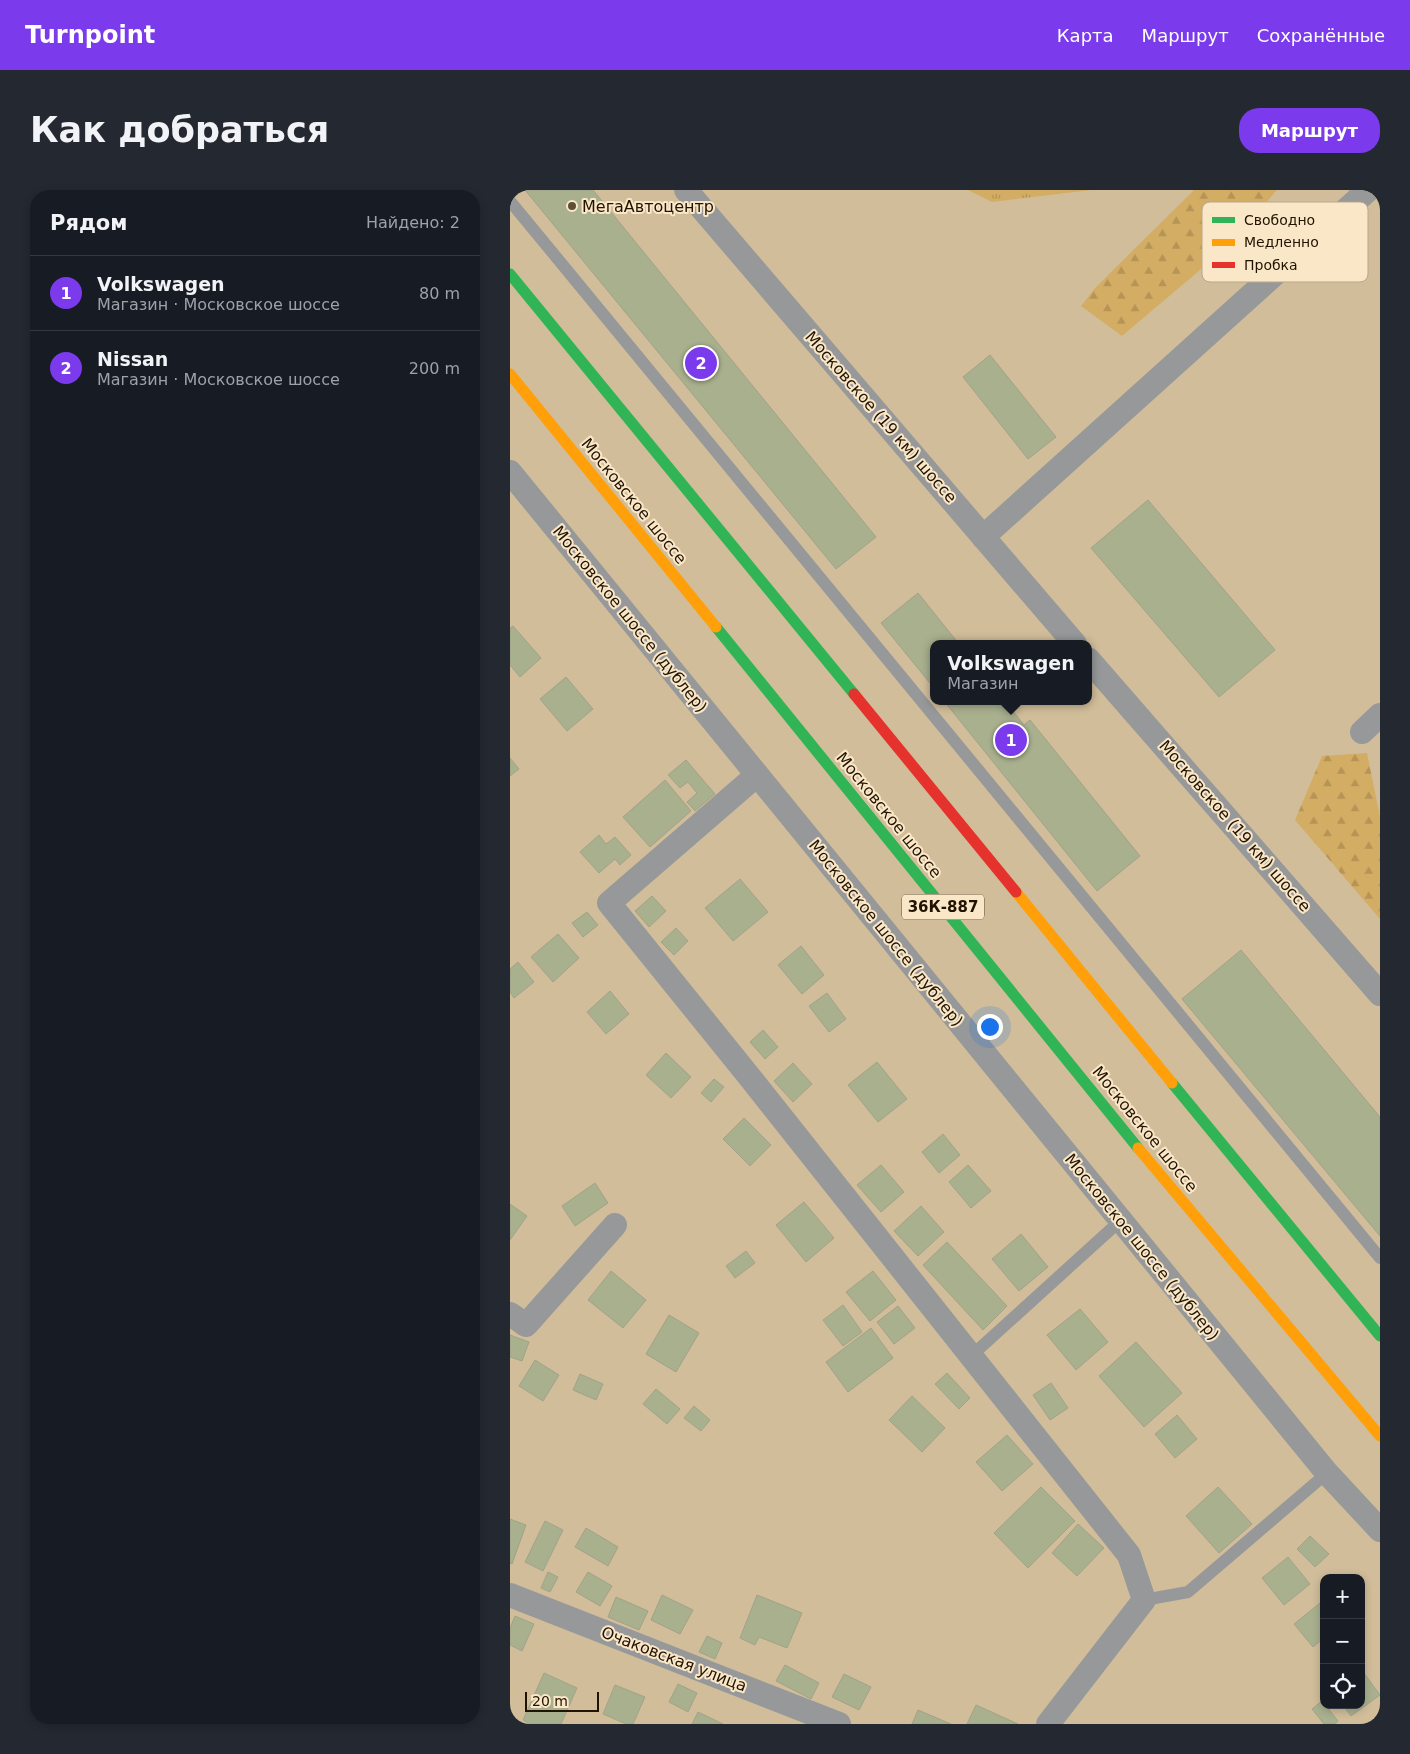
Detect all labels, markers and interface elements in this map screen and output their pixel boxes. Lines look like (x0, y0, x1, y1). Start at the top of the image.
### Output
text: Turnpoint (25, 21, 155, 49)
text: Карта (1057, 25, 1114, 46)
text: Маршрут (1142, 25, 1229, 46)
text: Сохранённые (1257, 25, 1385, 46)
button: Маршрут (1239, 108, 1380, 153)
text: Как добраться (30, 110, 329, 150)
place label: МегаАвтоцентр (582, 197, 714, 216)
marker: МегаАвтоцентр (566, 200, 578, 212)
legend (1202, 202, 1368, 282)
text: Рядом (50, 211, 127, 235)
text: Свободно (1244, 212, 1315, 228)
text: Найдено: 2 (366, 213, 460, 232)
text: Медленно (1244, 234, 1319, 250)
text: Пробка (1244, 257, 1298, 273)
text: Volkswagen (97, 273, 225, 295)
text: 1 (60, 284, 72, 303)
text: 80 m (419, 284, 460, 303)
text: Магазин · Московское шоссе (97, 295, 340, 314)
street label: Московское (19 км) шоссе (801, 327, 961, 507)
pin: 2 (685, 344, 717, 382)
text: Nissan (97, 348, 168, 370)
text: 2 (60, 359, 72, 378)
text: 200 m (409, 359, 460, 378)
text: Магазин · Московское шоссе (97, 370, 340, 389)
street label: Московское шоссе (577, 434, 691, 568)
street label: Московское шоссе (дублер) (549, 522, 711, 716)
popup (930, 640, 1092, 705)
text: Volkswagen (947, 652, 1075, 674)
text: Магазин (947, 674, 1018, 693)
pin: 1 (995, 721, 1027, 759)
street label: Московское (19 км) шоссе (1155, 736, 1315, 916)
street label: Московское шоссе (832, 748, 946, 882)
street label: Московское шоссе (дублер) (805, 836, 967, 1030)
road number: 36К-887 (902, 894, 984, 920)
your location (977, 1014, 1003, 1040)
street label: Московское шоссе (1088, 1062, 1202, 1196)
street label: Московское шоссе (дублер) (1061, 1150, 1223, 1344)
map controls (1320, 1574, 1365, 1709)
button: + (1320, 1574, 1365, 1619)
button: − (1320, 1619, 1365, 1664)
street label: Очаковская улица (598, 1622, 750, 1696)
button: locate (1320, 1664, 1365, 1709)
scale bar (525, 1689, 599, 1712)
text: 20 m (532, 1693, 568, 1709)

